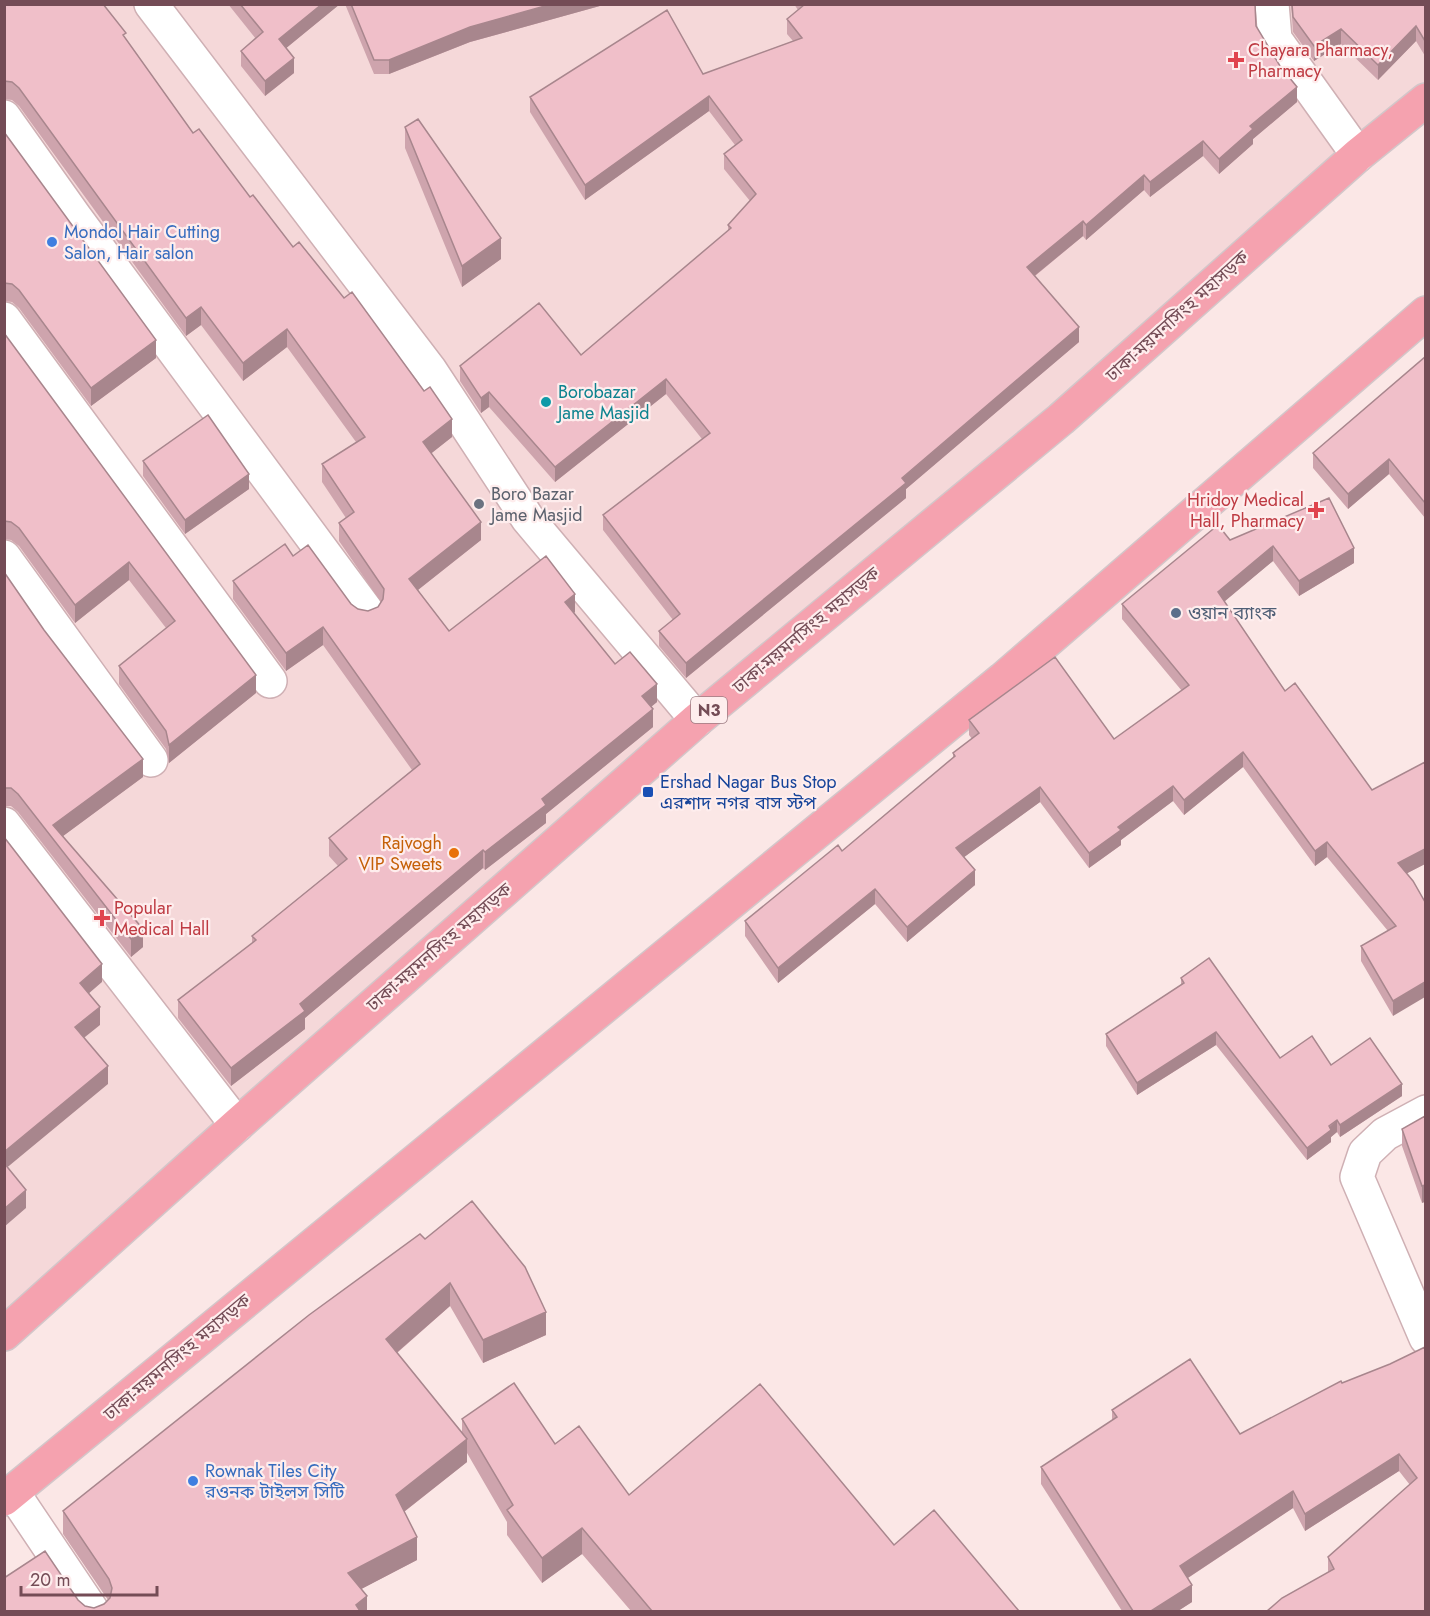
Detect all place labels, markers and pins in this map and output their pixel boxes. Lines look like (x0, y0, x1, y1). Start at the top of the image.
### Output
place label: Chayara Pharmacy, Pharmacy (1248, 37, 1393, 84)
marker: Chayara Pharmacy, Pharmacy (1229, 53, 1243, 67)
place label: Mondol Hair Cutting Salon, Hair salon (64, 219, 220, 266)
marker: Mondol Hair Cutting Salon, Hair salon (45, 235, 59, 249)
place label: Borobazar Jame Masjid (556, 379, 650, 426)
marker: Borobazar Jame Masjid (539, 395, 553, 409)
place label: Boro Bazar Jame Masjid (489, 481, 583, 528)
place label: Hridoy Medical Hall, Pharmacy (1187, 487, 1304, 534)
marker: Boro Bazar Jame Masjid (472, 497, 486, 511)
marker: Hridoy Medical Hall, Pharmacy (1309, 503, 1323, 517)
place label: ওয়ান ব্যাংক (1188, 600, 1277, 626)
marker: ওয়ান ব্যাংক (1169, 606, 1183, 620)
place label: Ershad Nagar Bus Stop এরশাদ নগর বাস স্টপ (660, 769, 837, 816)
marker: Ershad Nagar Bus Stop এরশাদ নগর বাস স্টপ (641, 785, 655, 799)
place label: Rajvogh VIP Sweets (358, 830, 442, 877)
marker: Rajvogh VIP Sweets (447, 846, 461, 860)
place label: Popular Medical Hall (114, 895, 209, 942)
marker: Popular Medical Hall (95, 911, 109, 925)
place label: Rownak Tiles City রওনক টাইলস সিটি (204, 1458, 346, 1505)
marker: Rownak Tiles City রওনক টাইলস সিটি (186, 1474, 200, 1488)

